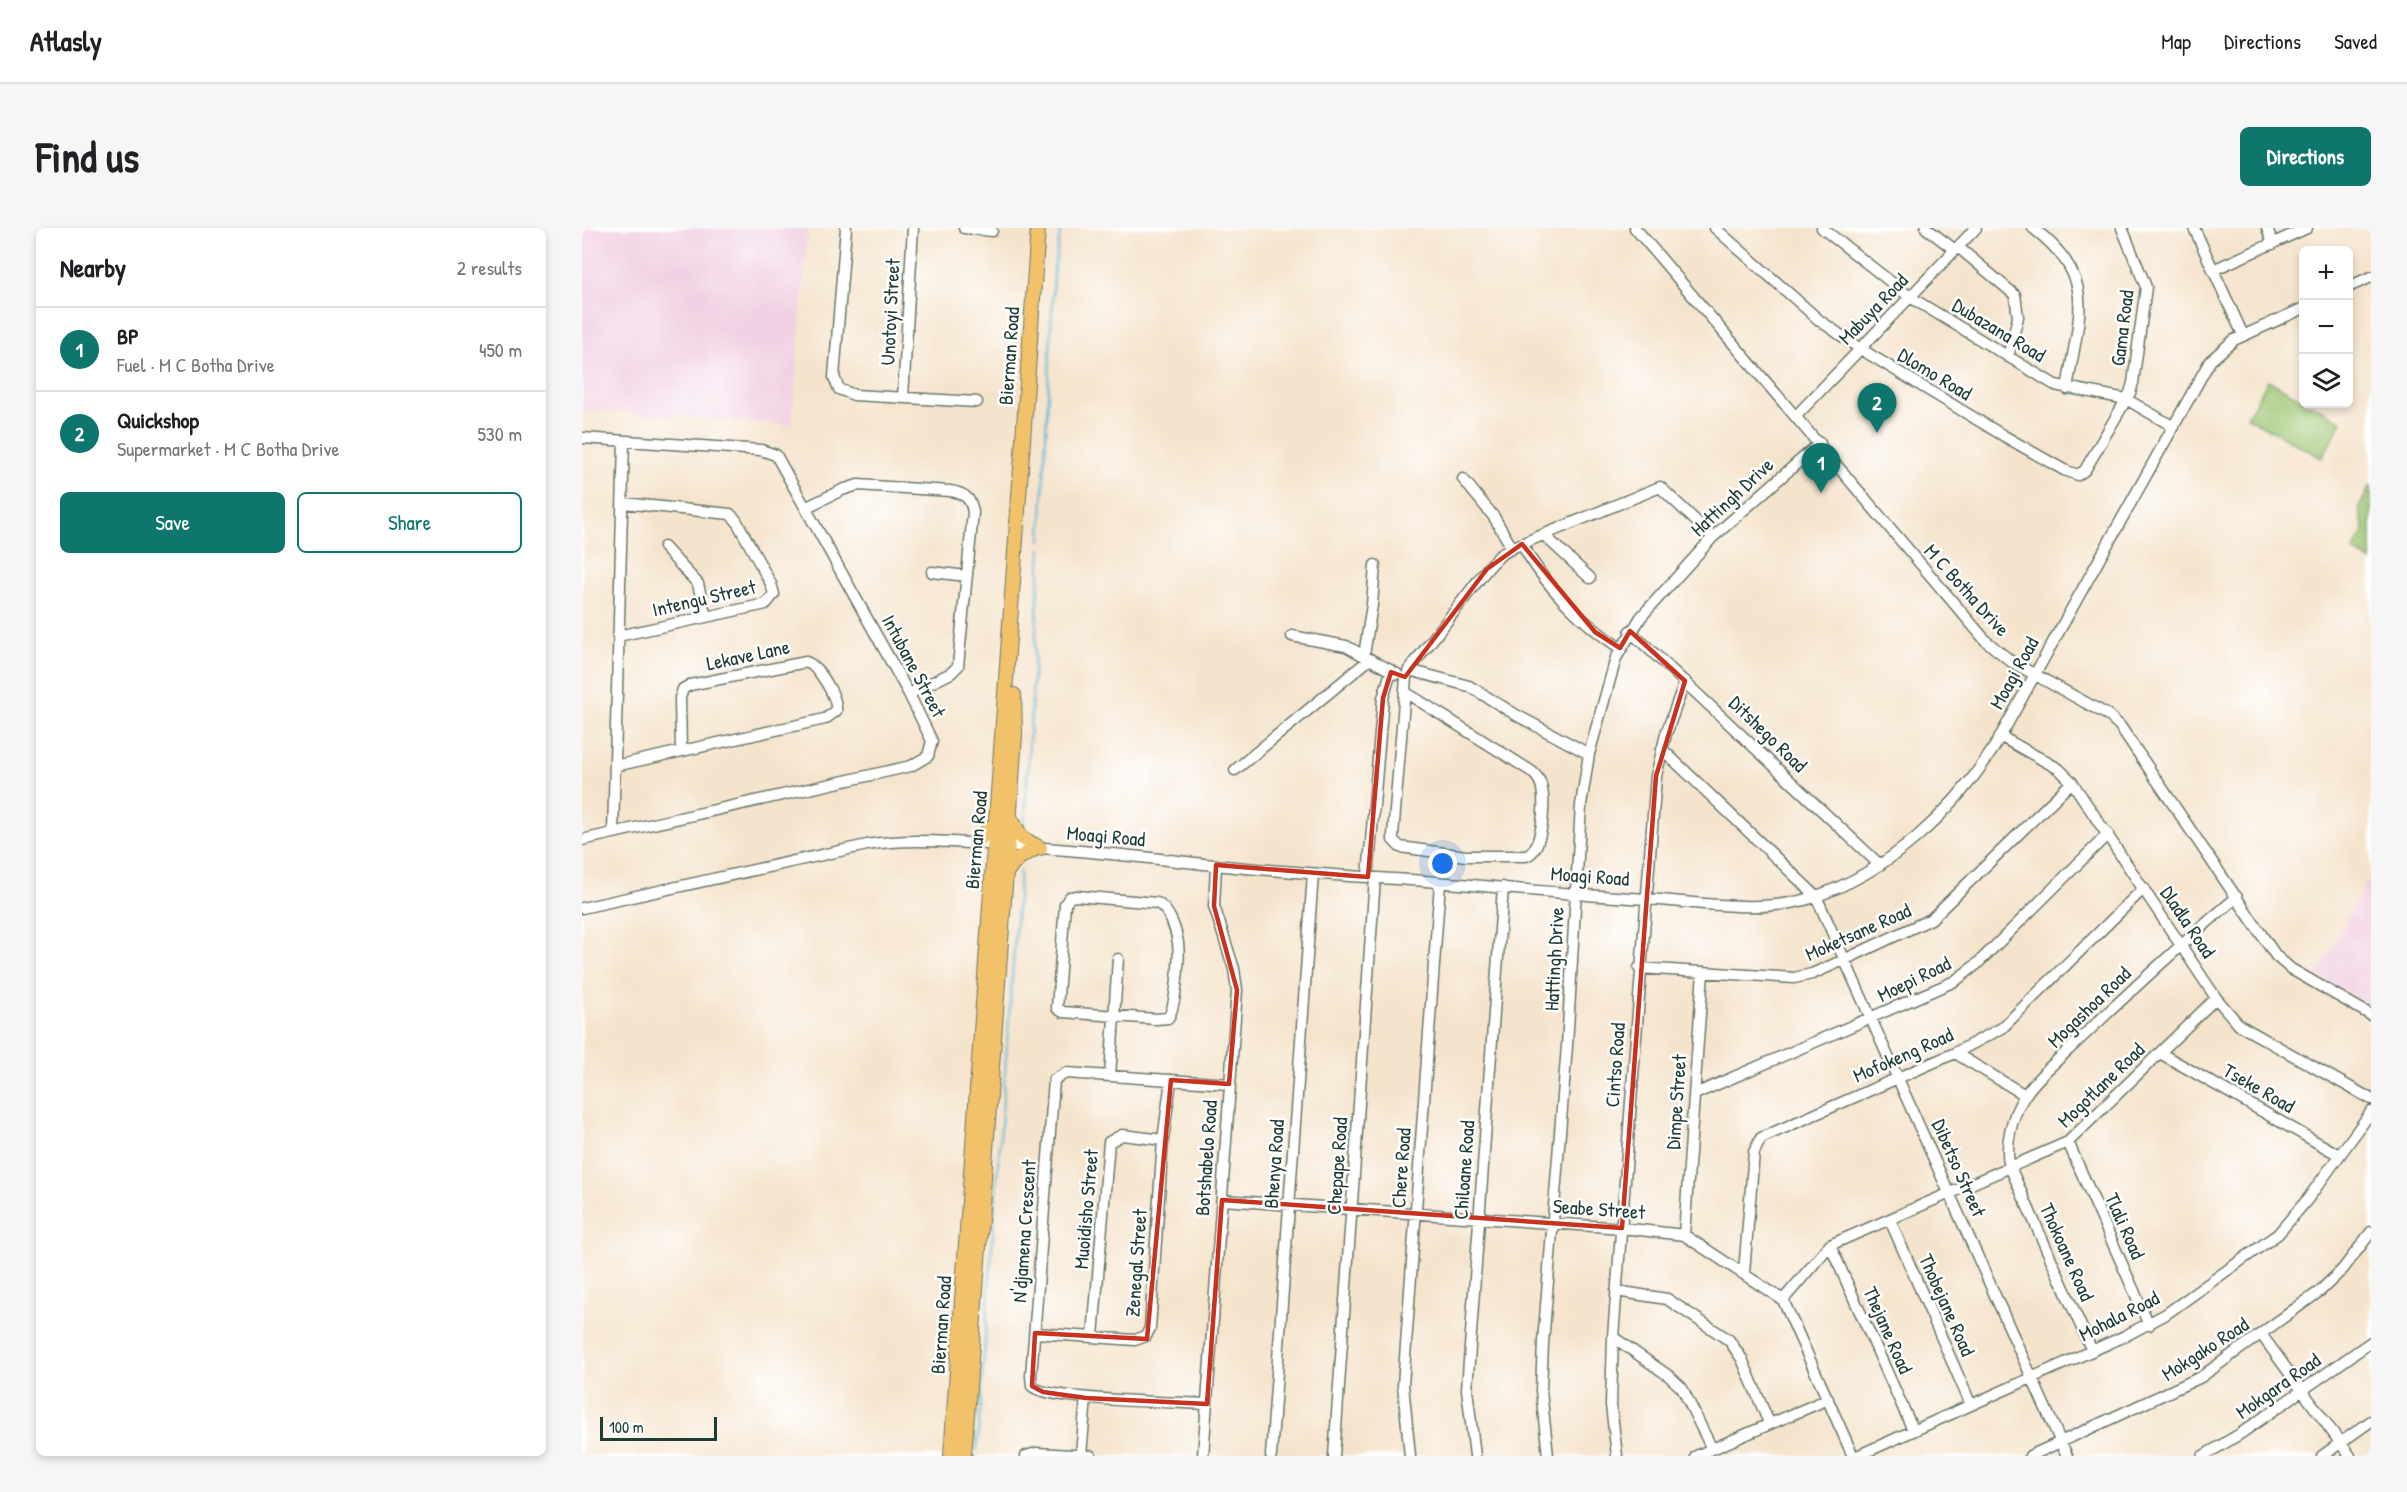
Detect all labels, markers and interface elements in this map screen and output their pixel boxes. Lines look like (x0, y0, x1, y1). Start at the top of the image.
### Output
text: Atlasly (30, 22, 102, 60)
text: Map (2161, 27, 2191, 56)
text: Directions (2224, 27, 2301, 56)
text: Saved (2334, 27, 2377, 56)
button: Directions (2240, 127, 2371, 186)
text: Find us (36, 128, 139, 185)
map controls (2299, 246, 2353, 408)
button: + (2299, 246, 2353, 300)
text: Nearby (60, 250, 126, 285)
text: 2 results (457, 254, 522, 281)
street label: Unotoyi Street (873, 257, 906, 366)
street label: Mabuya Road (1832, 267, 1914, 350)
street label: Gama Road (2103, 288, 2140, 367)
street label: Dubazana Road (1948, 291, 2051, 368)
button: − (2299, 300, 2353, 354)
street label: Bierman Road (992, 306, 1025, 406)
text: BP (117, 321, 139, 351)
text: 1 (76, 336, 83, 363)
text: 450 m (479, 336, 522, 363)
street label: Dlomo Road (1893, 341, 1977, 406)
text: Fuel · M C Botha Drive (117, 351, 275, 378)
button: layers (2299, 354, 2353, 408)
pin: 2 (1858, 384, 1896, 433)
text: Quickshop (117, 405, 199, 435)
text: 2 (75, 420, 84, 447)
text: 530 m (477, 420, 522, 447)
text: Supermarket · M C Botha Drive (117, 435, 340, 462)
pin: 1 (1802, 444, 1840, 493)
street label: Hattingh Drive (1684, 451, 1779, 542)
button: Save (60, 492, 285, 553)
button: Share (297, 492, 522, 553)
street label: M C Botha Drive (1919, 538, 2016, 642)
street label: Intengu Street (649, 572, 759, 623)
street label: Intubane Street (876, 610, 953, 723)
street label: Moagi Road (1983, 632, 2045, 714)
street label: Lekave Lane (704, 633, 792, 676)
street label: Ditshego Road (1723, 689, 1814, 778)
street label: Bierman Road (958, 790, 993, 890)
street label: Moagi Road (1066, 819, 1147, 852)
your location (1428, 849, 1457, 878)
street label: Moagi Road (1550, 859, 1630, 892)
street label: Dladla Road (2155, 881, 2222, 963)
street label: Moketsane Road (1801, 896, 1915, 967)
street label: Hattingh Drive (1537, 906, 1570, 1012)
street label: Moepi Road (1873, 949, 1955, 1008)
street label: Mogashoa Road (2041, 960, 2136, 1053)
street label: Mofokeng Road (1849, 1020, 1957, 1089)
street label: Cintso Road (1598, 1022, 1631, 1108)
street label: Mogotlane Road (2051, 1036, 2150, 1133)
street label: Dimpe Street (1659, 1052, 1692, 1150)
street label: Tseke Road (2218, 1056, 2300, 1119)
street label: Botshabelo Road (1188, 1099, 1223, 1217)
street label: Dibetso Street (1926, 1115, 1993, 1222)
street label: Chepape Road (1320, 1116, 1353, 1216)
street label: Bhenya Road (1257, 1118, 1290, 1209)
street label: Chiloane Road (1447, 1119, 1480, 1221)
street label: Chere Road (1384, 1127, 1417, 1209)
street label: Muoidisho Street (1067, 1147, 1104, 1270)
street label: N'djamena Crescent (1005, 1157, 1042, 1303)
street label: Tlali Road (2099, 1188, 2152, 1263)
street label: Seabe Street (1552, 1192, 1647, 1225)
street label: Thokoane Road (2034, 1199, 2101, 1305)
street label: Zenegal Street (1118, 1207, 1153, 1318)
street label: Thobejane Road (1913, 1250, 1982, 1360)
street label: Bierman Road (924, 1275, 957, 1375)
street label: Thejane Road (1857, 1282, 1920, 1378)
street label: Mohala Road (2074, 1284, 2164, 1347)
street label: Mokgako Road (2156, 1310, 2254, 1387)
street label: Mokgara Road (2230, 1346, 2326, 1425)
scale bar (600, 1414, 717, 1442)
text: 100 m (609, 1416, 644, 1438)

